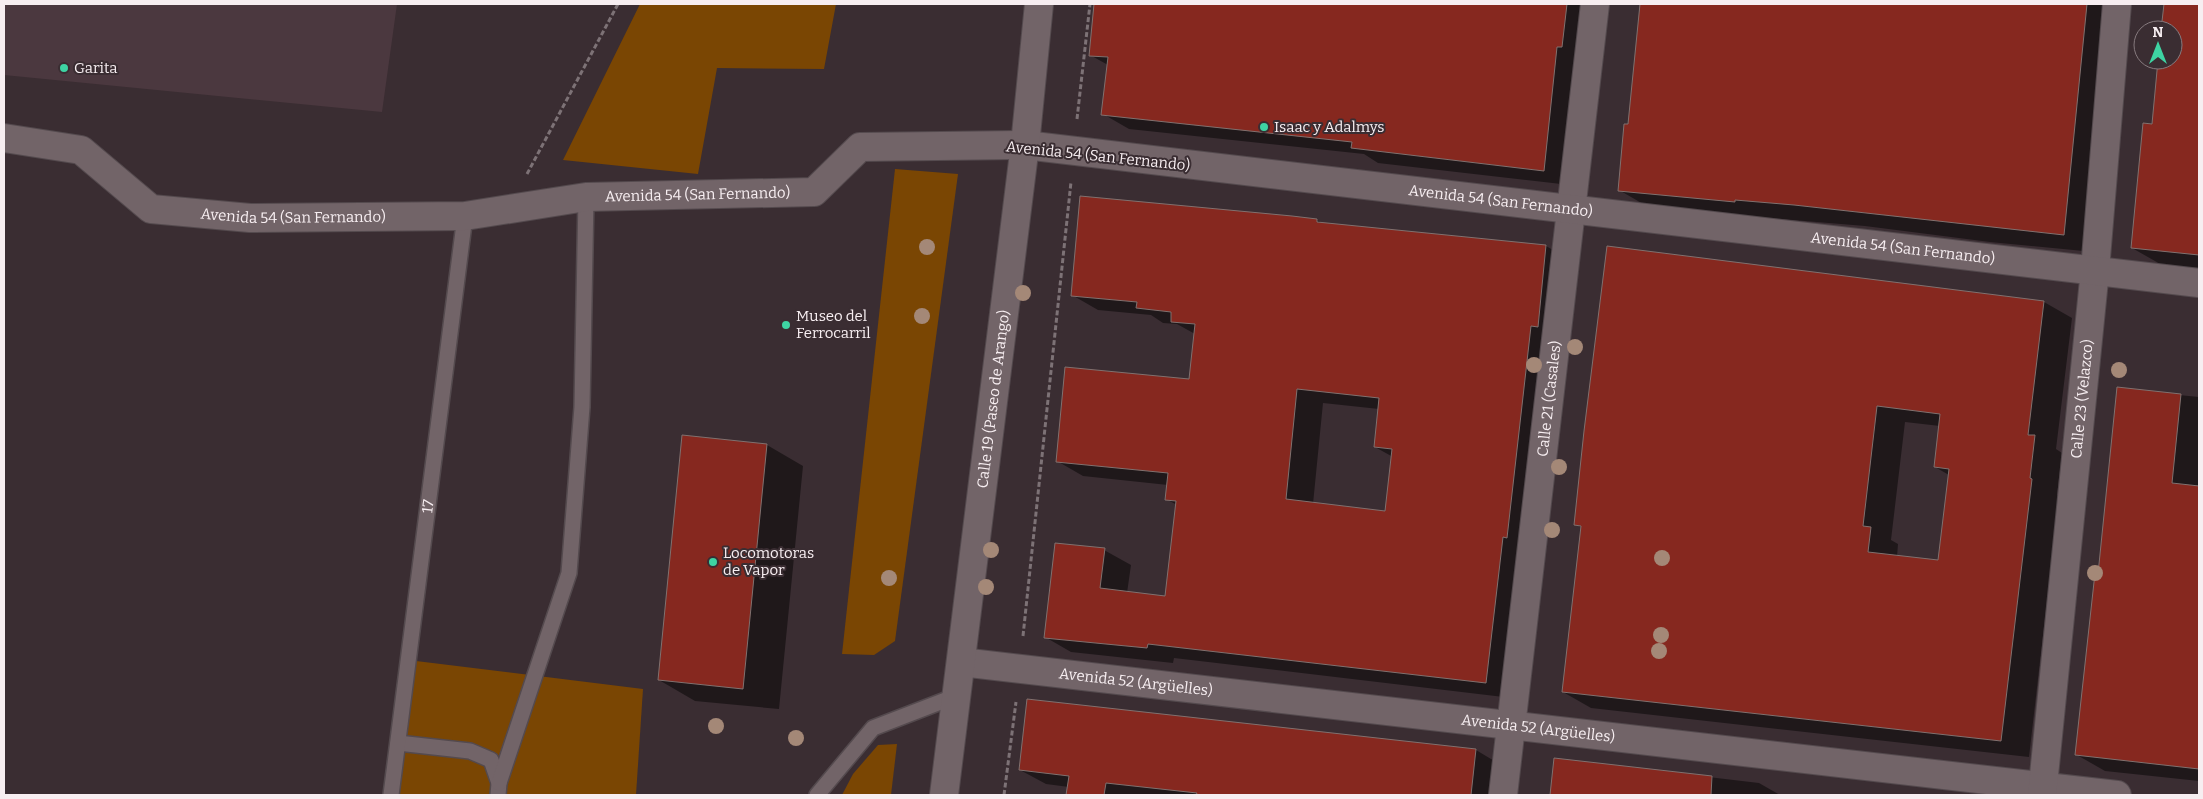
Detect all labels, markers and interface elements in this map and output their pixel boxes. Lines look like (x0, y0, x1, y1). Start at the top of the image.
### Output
north arrow (2133, 20, 2183, 70)
text: N (2153, 24, 2164, 41)
place label: Garita (74, 59, 117, 77)
marker: Garita (58, 62, 70, 74)
place label: Isaac y Adalmys (1274, 118, 1384, 136)
marker: Isaac y Adalmys (1258, 121, 1270, 133)
street label: Avenida 54 (San Fernando) (1005, 137, 1191, 175)
street label: Avenida 54 (San Fernando) (1408, 181, 1594, 221)
street label: Avenida 54 (San Fernando) (605, 184, 790, 206)
street label: Avenida 54 (San Fernando) (200, 205, 386, 227)
street label: Avenida 54 (San Fernando) (1810, 228, 1996, 268)
place label: Museo del Ferrocarril (796, 307, 871, 342)
street label: Calle 19 (Paseo de Arango) (973, 309, 1013, 489)
marker: Museo del Ferrocarril (780, 319, 792, 331)
street label: Calle 23 (Velazco) (2067, 339, 2097, 459)
street label: Calle 21 (Casales) (1533, 340, 1565, 458)
street label: 17 (418, 498, 438, 514)
place label: Locomotoras de Vapor (723, 544, 814, 579)
marker: Locomotoras de Vapor (707, 556, 719, 568)
street label: Avenida 52 (Argüelles) (1058, 664, 1214, 700)
street label: Avenida 52 (Argüelles) (1460, 711, 1616, 746)

